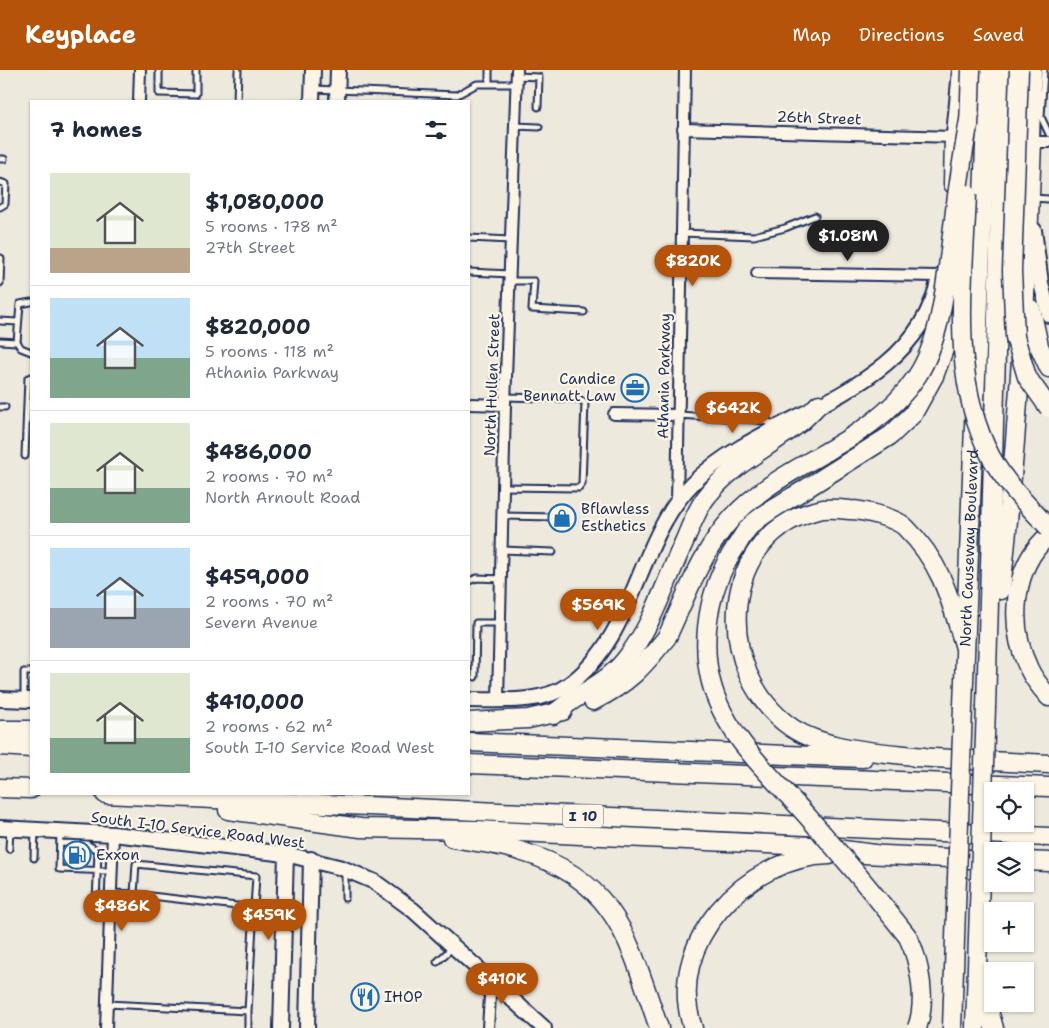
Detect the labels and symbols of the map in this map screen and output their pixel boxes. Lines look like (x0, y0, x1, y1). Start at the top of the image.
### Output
street label: 26th Street (776, 107, 862, 129)
pin: $1.08M (807, 220, 889, 262)
pin: $820K (658, 244, 728, 287)
street label: North Hullen Street (480, 313, 504, 457)
street label: Athania Parkway (653, 313, 675, 439)
place label: Candice Bennatt Law (523, 369, 616, 406)
office icon: Candice Bennatt Law (620, 373, 650, 403)
pin: $642K (698, 392, 768, 434)
street label: North Causeway Boulevard (955, 449, 983, 647)
place label: Bflawless Esthetics (581, 499, 649, 536)
shop icon: Bflawless Esthetics (547, 503, 577, 533)
pin: $569K (563, 588, 633, 631)
road number: I 10 (563, 804, 603, 828)
street label: South I-10 Service Road West (90, 807, 306, 853)
fuel station icon: Exxon (62, 840, 92, 870)
place label: Exxon (96, 845, 139, 865)
pin: $486K (87, 890, 157, 932)
pin: $459K (234, 898, 304, 941)
pin: $410K (467, 962, 537, 1005)
restaurant icon: IHOP (350, 982, 380, 1012)
place label: IHOP (384, 987, 423, 1007)

